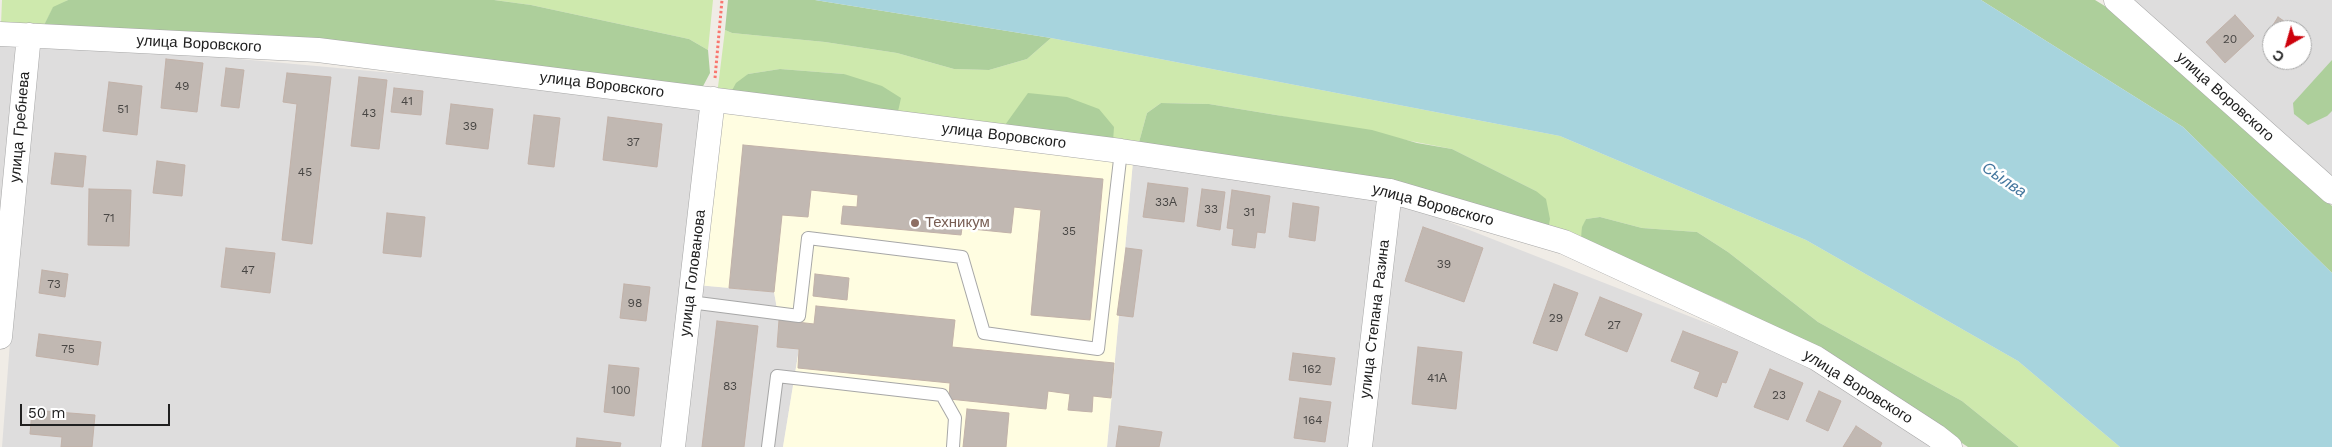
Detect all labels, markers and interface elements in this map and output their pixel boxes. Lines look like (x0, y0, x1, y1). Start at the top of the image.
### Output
north arrow (2262, 20, 2312, 70)
street label: улица Воровского (136, 32, 262, 56)
house number: 20 (2223, 32, 2237, 46)
text: С (2269, 47, 2287, 65)
street label: улица Воровского (2172, 48, 2278, 146)
street label: улица Воровского (539, 68, 665, 102)
street label: улица Гребнева (6, 71, 34, 183)
house number: 49 (175, 79, 189, 93)
house number: 41 (401, 94, 413, 108)
house number: 51 (117, 102, 129, 116)
house number: 43 (362, 106, 376, 120)
house number: 39 (463, 119, 477, 133)
street label: улица Воровского (941, 119, 1067, 153)
house number: 37 (626, 135, 640, 149)
water label: Сы́лва (1978, 158, 2030, 202)
house number: 45 (298, 165, 312, 179)
street label: улица Воровского (1370, 180, 1496, 230)
house number: 33А (1155, 195, 1177, 209)
house number: 33 (1204, 202, 1218, 216)
house number: 31 (1243, 205, 1255, 219)
street label: улица Голованова (676, 209, 710, 337)
house number: 71 (103, 211, 115, 225)
place label: Техникум (925, 214, 990, 232)
marker: Техникум (909, 217, 921, 229)
house number: 35 (1062, 224, 1076, 238)
street label: улица Степана Разина (1356, 239, 1394, 399)
house number: 39 (1437, 257, 1451, 271)
house number: 47 (241, 263, 255, 277)
house number: 73 (47, 277, 61, 291)
house number: 98 (628, 296, 642, 310)
house number: 29 (1549, 311, 1563, 325)
house number: 27 (1607, 318, 1621, 332)
house number: 75 (61, 342, 75, 356)
street label: улица Воровского (1800, 346, 1916, 428)
house number: 162 (1303, 362, 1321, 376)
house number: 41А (1427, 371, 1447, 385)
house number: 83 (723, 379, 737, 393)
house number: 100 (611, 383, 631, 397)
house number: 23 (1772, 388, 1786, 402)
scale bar (22, 394, 172, 426)
text: 50 m (28, 404, 65, 422)
house number: 164 (1303, 413, 1323, 427)

